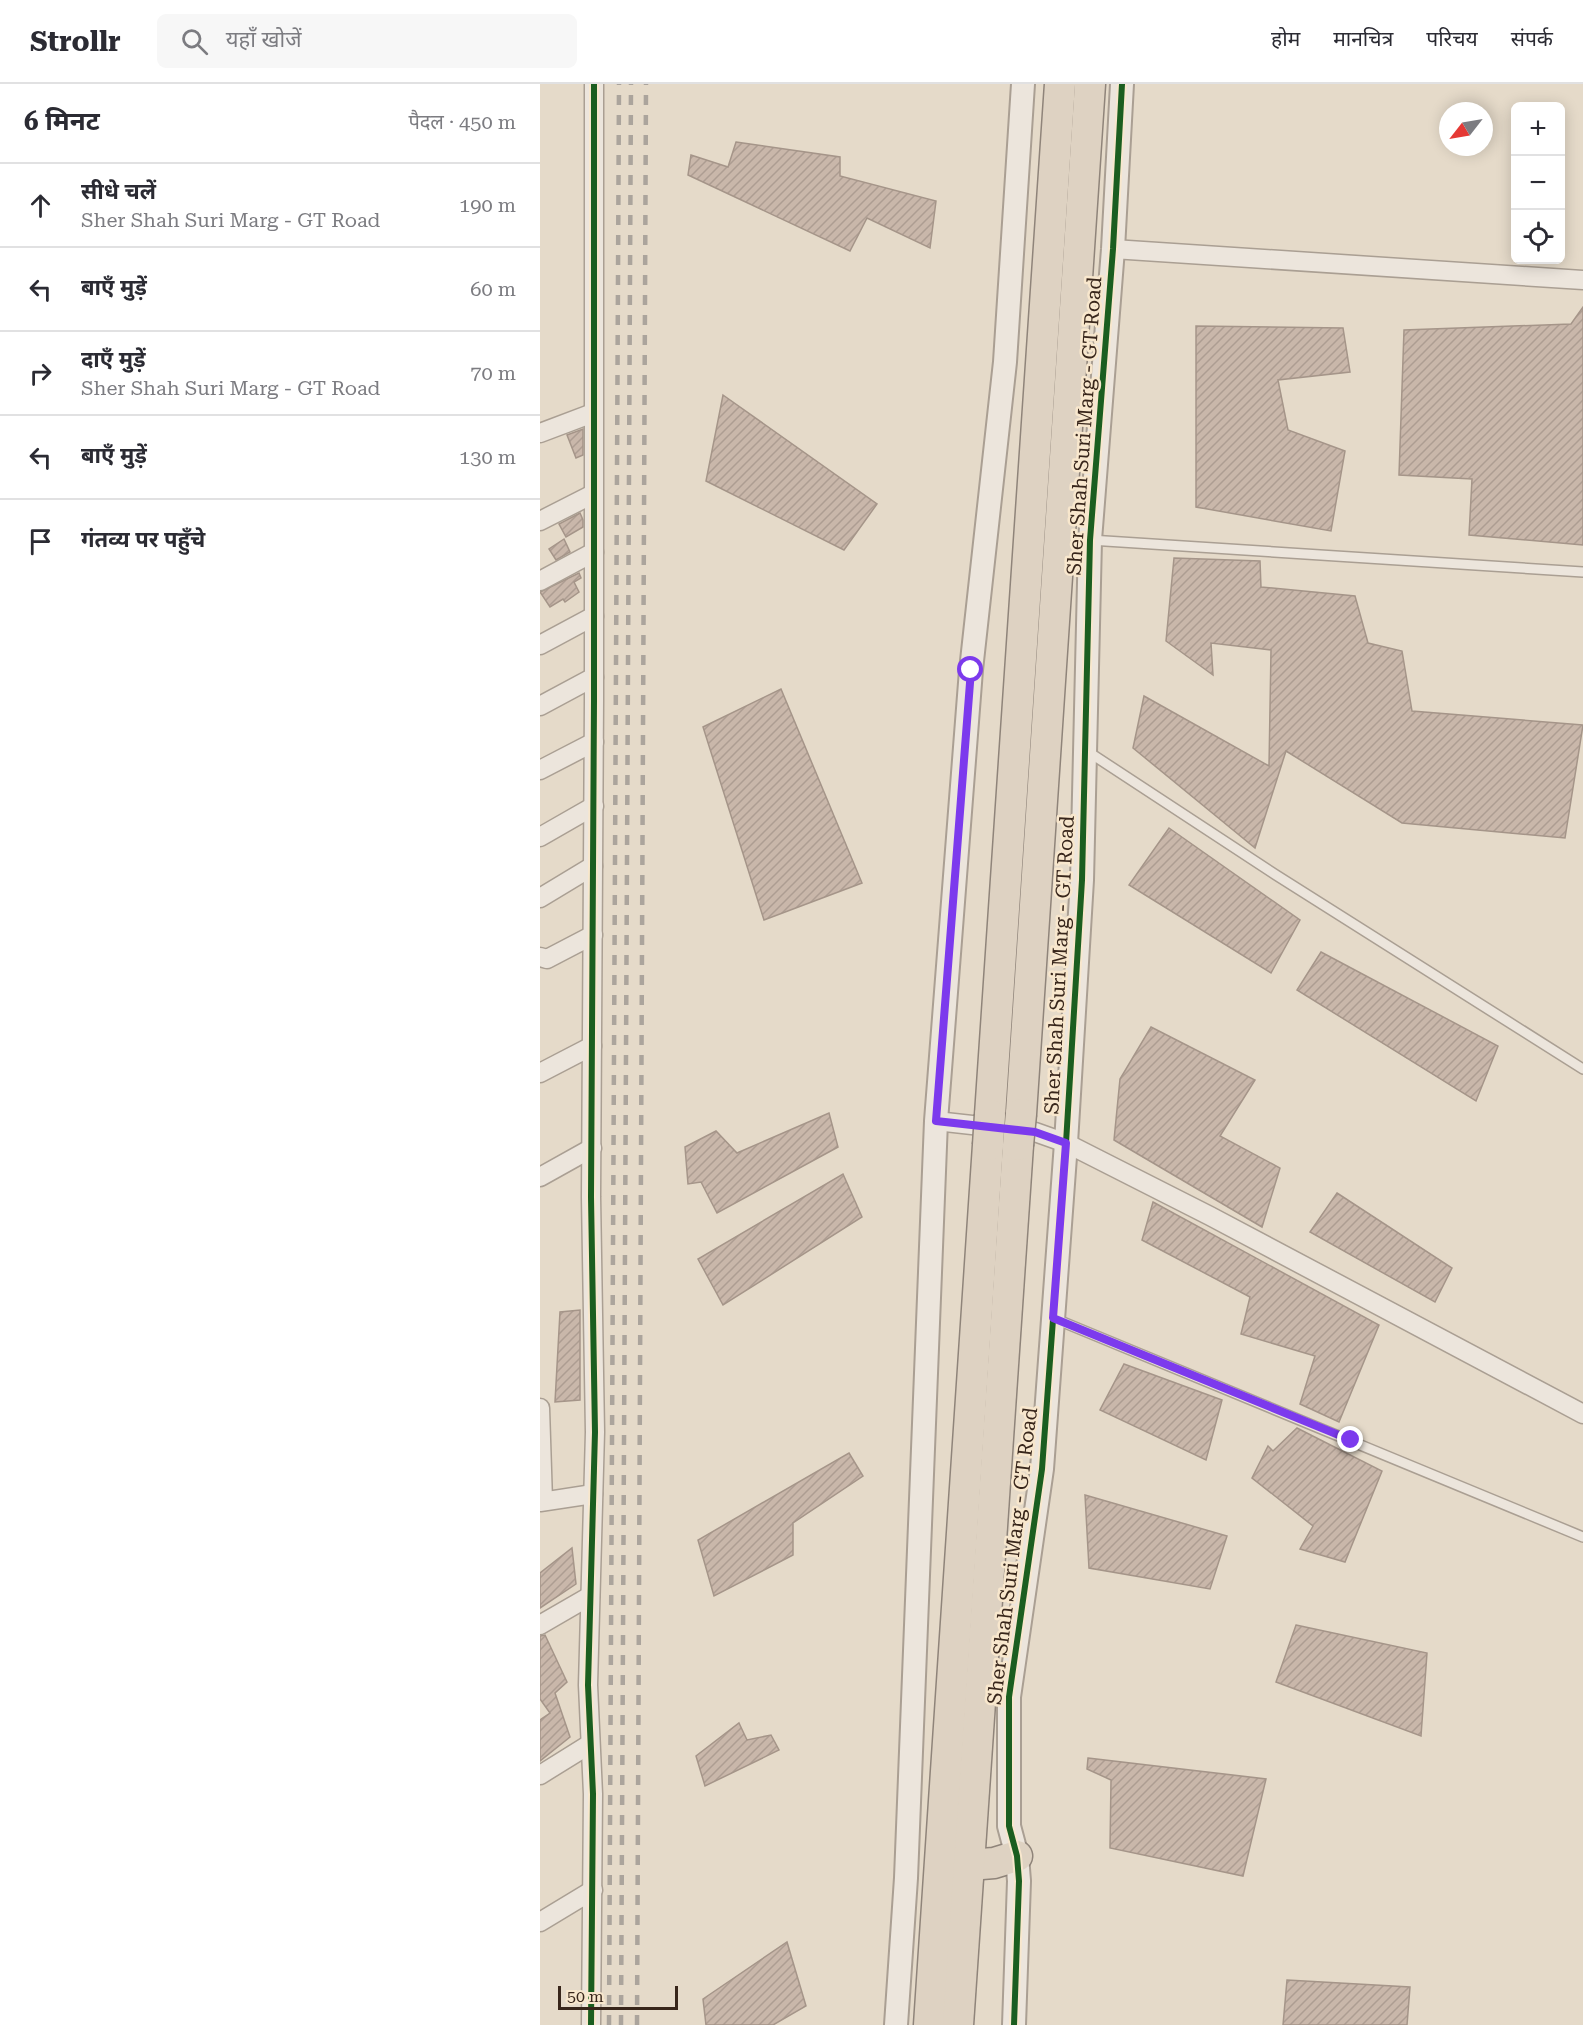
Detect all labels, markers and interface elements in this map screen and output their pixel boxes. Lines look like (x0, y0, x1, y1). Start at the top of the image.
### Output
search box (157, 14, 577, 68)
text: Strollr (30, 25, 121, 58)
icon: search (178, 25, 211, 58)
text: यहाँ खोजें (226, 27, 302, 52)
text: होम (1271, 27, 1300, 51)
text: मानचित्र (1333, 27, 1393, 51)
text: परिचय (1426, 27, 1478, 51)
text: संपर्क (1511, 27, 1553, 51)
north arrow (1439, 102, 1493, 156)
map controls (1511, 102, 1565, 264)
button: + (1511, 102, 1565, 156)
text: 6 मिनट (24, 106, 100, 136)
text: पैदल · 450 m (408, 110, 516, 134)
button: − (1511, 156, 1565, 210)
text: सीधे चलें (81, 179, 156, 204)
icon: ahead (24, 189, 57, 222)
text: 190 m (459, 193, 516, 217)
text: Sher Shah Suri Marg - GT Road (81, 208, 380, 232)
button: locate (1511, 210, 1565, 264)
icon: left (24, 273, 57, 306)
text: बाएँ मुड़ें (81, 275, 147, 300)
street label: Sher Shah Suri Marg - GT Road (1062, 276, 1106, 576)
text: 60 m (470, 277, 516, 301)
text: दाएँ मुड़ें (81, 347, 146, 372)
icon: right (24, 357, 57, 390)
text: 70 m (470, 361, 516, 385)
text: Sher Shah Suri Marg - GT Road (81, 376, 380, 400)
icon: left (24, 441, 57, 474)
text: बाएँ मुड़ें (81, 443, 147, 468)
text: 130 m (459, 445, 516, 469)
icon: arrive (24, 525, 57, 558)
text: गंतव्य पर पहुँचे (81, 527, 205, 552)
route start (957, 656, 983, 682)
street label: Sher Shah Suri Marg - GT Road (1039, 815, 1079, 1115)
street label: Sher Shah Suri Marg - GT Road (982, 1406, 1042, 1706)
route end (1337, 1426, 1363, 1452)
scale bar (558, 1983, 678, 2010)
text: 50 m (567, 1987, 604, 2006)

